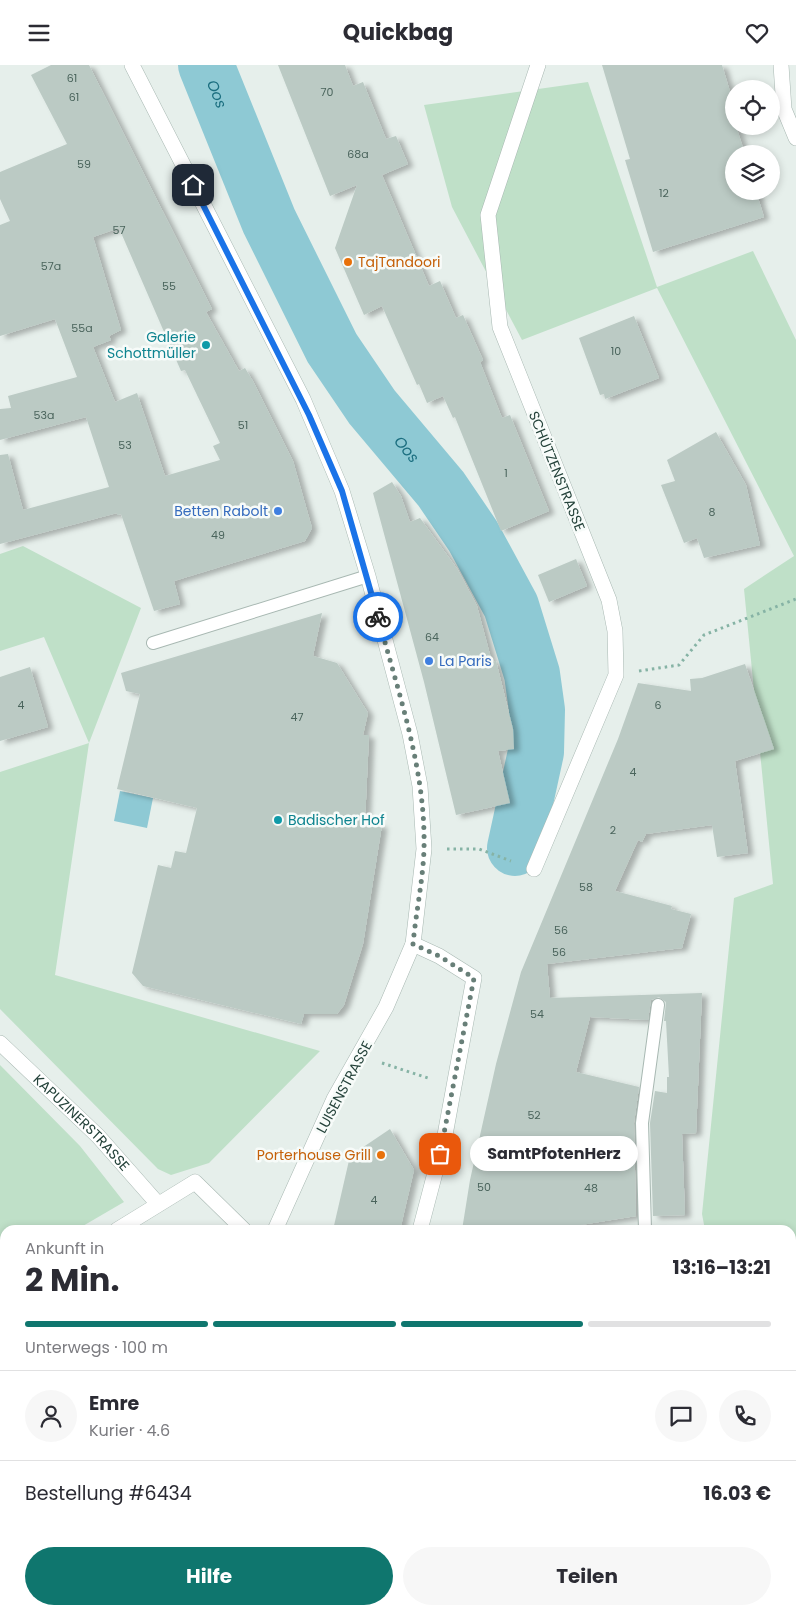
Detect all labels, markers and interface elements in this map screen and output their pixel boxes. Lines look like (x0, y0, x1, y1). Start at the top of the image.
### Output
text: Quickbag (343, 17, 453, 48)
icon: menu (25, 19, 53, 47)
icon: heart (743, 19, 771, 47)
house number: 61 (67, 70, 77, 86)
water label: Oos (202, 76, 233, 111)
map controls (725, 80, 780, 200)
button: locate (725, 80, 780, 135)
house number: 70 (321, 84, 334, 100)
house number: 61 (69, 89, 79, 105)
button: layers (725, 145, 780, 200)
house number: 68a (347, 146, 369, 162)
house number: 59 (77, 156, 91, 172)
pin (172, 164, 214, 206)
icon: home (179, 171, 207, 199)
house number: 12 (659, 185, 669, 201)
house number: 57 (113, 222, 125, 238)
place label: TajTandoori (358, 252, 441, 272)
marker: TajTandoori (342, 256, 354, 268)
house number: 57a (41, 258, 61, 274)
house number: 55 (162, 278, 176, 294)
house number: 55a (71, 320, 93, 336)
place label: Galerie Schottmüller (107, 327, 196, 363)
marker: Galerie Schottmüller (200, 339, 212, 351)
house number: 10 (611, 343, 621, 359)
house number: 53a (34, 407, 54, 423)
street label: SCHÜTZENSTRASSE (524, 408, 590, 534)
house number: 51 (238, 417, 248, 433)
water label: Oos (390, 431, 425, 467)
house number: 53 (118, 437, 132, 453)
house number: 1 (504, 465, 508, 481)
place label: Betten Rabolt (174, 501, 268, 521)
house number: 8 (709, 504, 716, 520)
marker: Betten Rabolt (272, 505, 284, 517)
house number: 49 (211, 527, 225, 543)
courier (353, 592, 403, 642)
icon: bike (364, 603, 392, 631)
house number: 64 (425, 629, 439, 645)
place label: La Paris (439, 651, 492, 671)
marker: La Paris (423, 655, 435, 667)
house number: 4 (18, 697, 25, 713)
house number: 6 (655, 697, 662, 713)
house number: 47 (291, 709, 303, 725)
house number: 4 (630, 764, 637, 780)
place label: Badischer Hof (288, 810, 385, 830)
marker: Badischer Hof (272, 814, 284, 826)
house number: 2 (610, 822, 616, 838)
house number: 58 (579, 879, 593, 895)
house number: 56 (554, 922, 568, 938)
house number: 56 (552, 944, 566, 960)
house number: 54 (530, 1006, 544, 1022)
street label: LUISENSTRASSE (311, 1037, 377, 1137)
street label: KAPUZINERSTRASSE (29, 1070, 134, 1175)
house number: 52 (527, 1107, 541, 1123)
pin (419, 1133, 461, 1175)
callout: SamtPfotenHerz (470, 1137, 638, 1171)
icon: bag (426, 1140, 454, 1168)
text: SamtPfotenHerz (487, 1142, 621, 1165)
place label: Porterhouse Grill (257, 1145, 371, 1165)
marker: Porterhouse Grill (375, 1149, 387, 1161)
house number: 50 (477, 1179, 491, 1195)
house number: 48 (584, 1180, 598, 1196)
house number: 4 (371, 1192, 378, 1208)
text: Ankunft in (25, 1237, 104, 1260)
text: 13:16–13:21 (672, 1254, 771, 1281)
text: 2 Min. (25, 1257, 119, 1302)
text: Unterwegs · 100 m (25, 1336, 168, 1359)
button: person (25, 1390, 77, 1442)
text: Emre (89, 1390, 139, 1417)
button: chat (655, 1390, 707, 1442)
button: phone (719, 1390, 771, 1442)
text: Kurier · 4.6 (89, 1419, 170, 1442)
text: Bestellung #6434 (25, 1480, 192, 1507)
text: 16.03 € (703, 1480, 771, 1507)
button: Hilfe (25, 1547, 393, 1605)
button: Teilen (403, 1547, 771, 1605)

